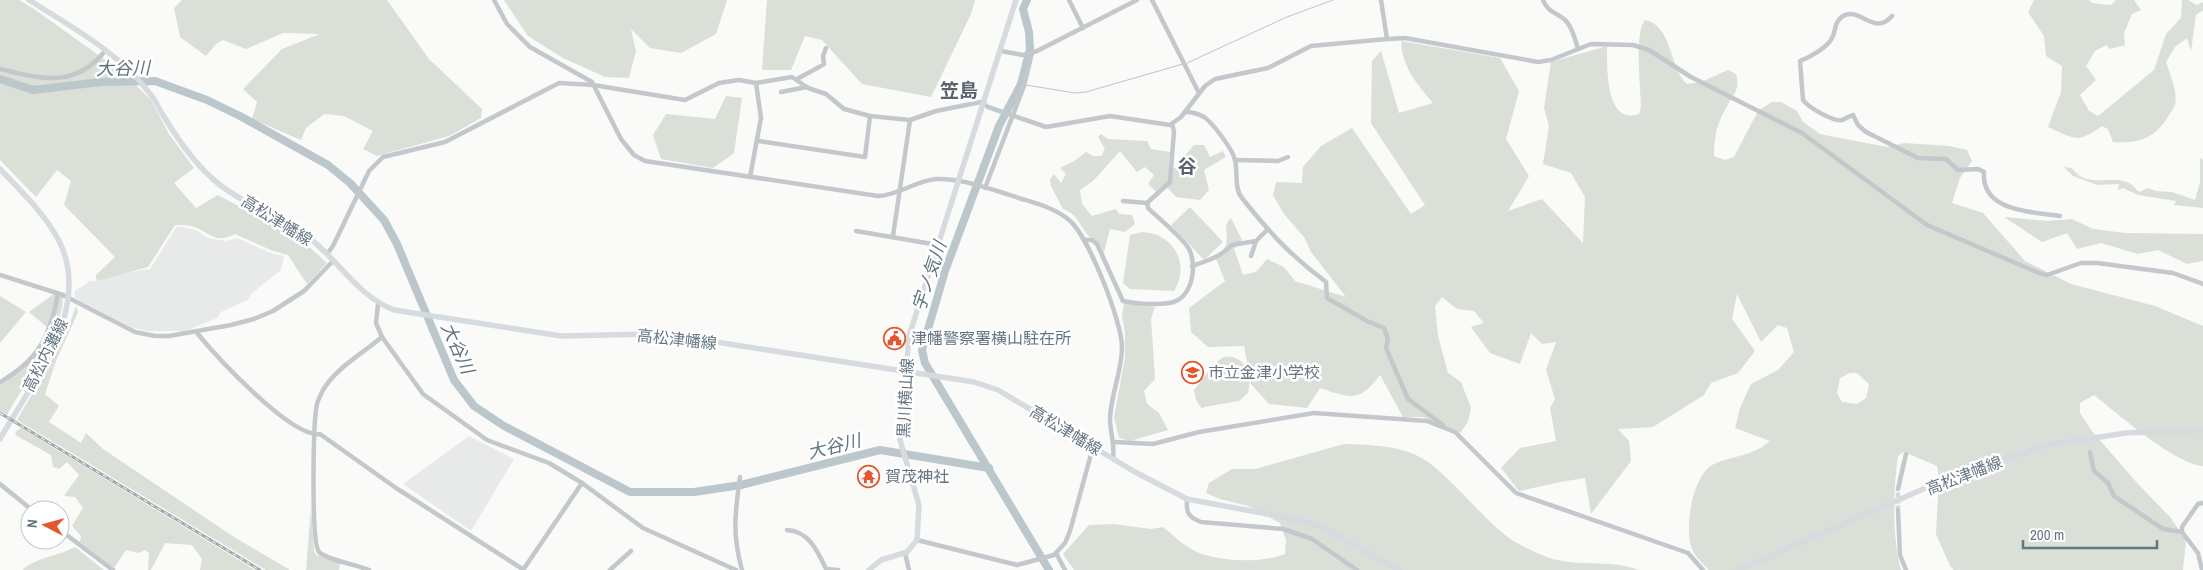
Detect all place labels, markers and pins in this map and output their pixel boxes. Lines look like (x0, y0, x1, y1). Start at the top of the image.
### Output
public building icon: 津幡警察署横山駐在所 (883, 326, 907, 350)
place label: 津幡警察署横山駐在所 (911, 327, 1071, 349)
school or university icon: 市立金津小学校 (1180, 360, 1204, 384)
place label: 市立金津小学校 (1208, 361, 1320, 383)
temple icon: 賀茂神社 (857, 464, 881, 488)
place label: 賀茂神社 (885, 465, 949, 487)

